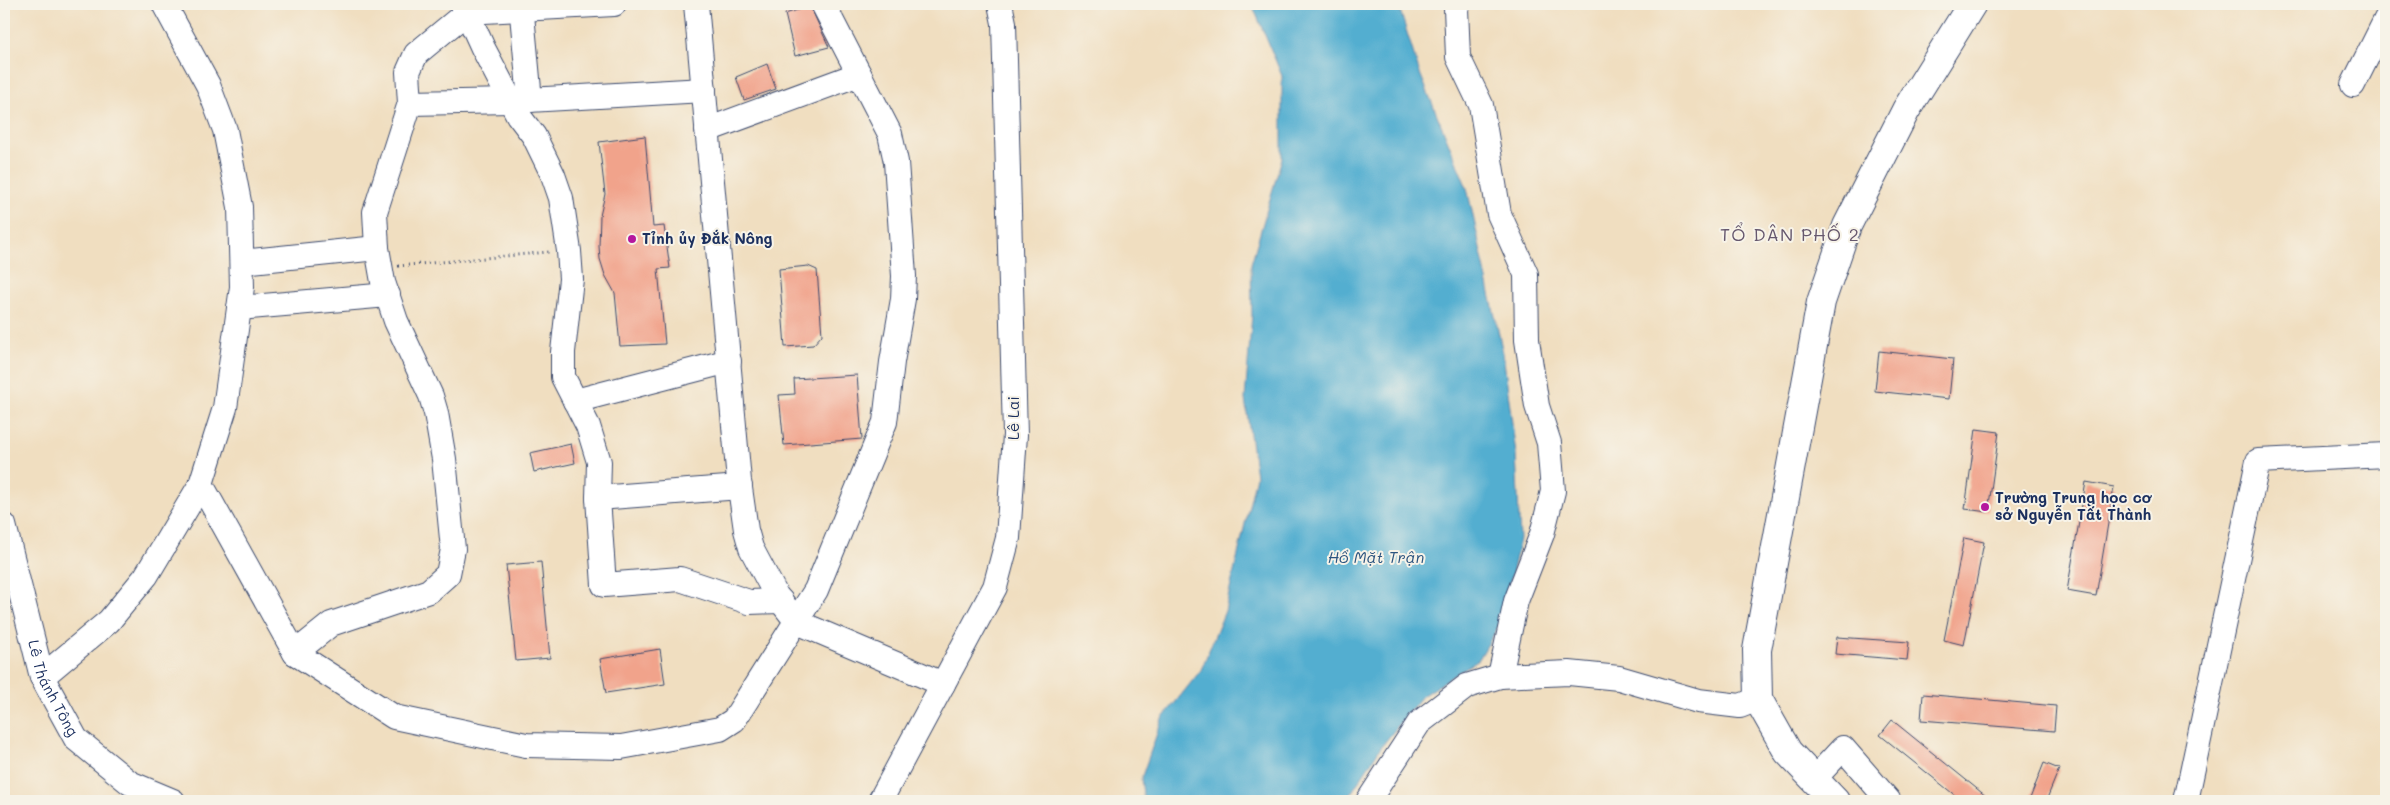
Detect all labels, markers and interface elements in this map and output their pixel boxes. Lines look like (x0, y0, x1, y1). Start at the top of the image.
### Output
district label: TỔ DÂN PHỐ 2 (1720, 222, 1860, 246)
place label: Tỉnh ủy Đắk Nông (642, 228, 773, 248)
marker: Tỉnh ủy Đắk Nông (626, 233, 638, 245)
street label: Lê Lai (1003, 396, 1023, 440)
place label: Trường Trung học cơ sở Nguyễn Tất Thành (1995, 487, 2153, 524)
marker: Trường Trung học cơ sở Nguyễn Tất Thành (1979, 501, 1991, 513)
water label: Hồ Mặt Trận (1328, 546, 1424, 567)
street label: Lê Thánh Tông (24, 638, 84, 740)

